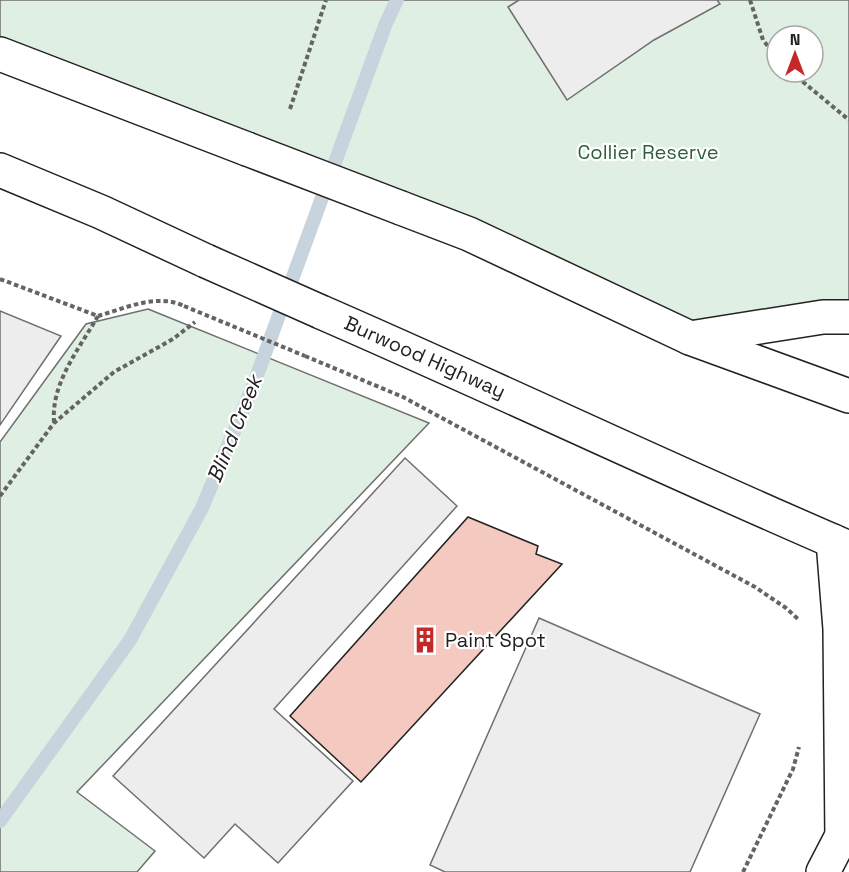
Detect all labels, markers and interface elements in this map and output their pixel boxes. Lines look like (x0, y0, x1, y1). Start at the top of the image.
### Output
north arrow (765, 24, 825, 84)
text: N (790, 29, 800, 50)
park label: Collier Reserve (577, 139, 719, 165)
street label: Burwood Highway (340, 310, 510, 404)
water label: Blind Creek (200, 369, 269, 487)
building icon: Paint Spot (410, 625, 440, 655)
place label: Paint Spot (445, 627, 546, 653)

